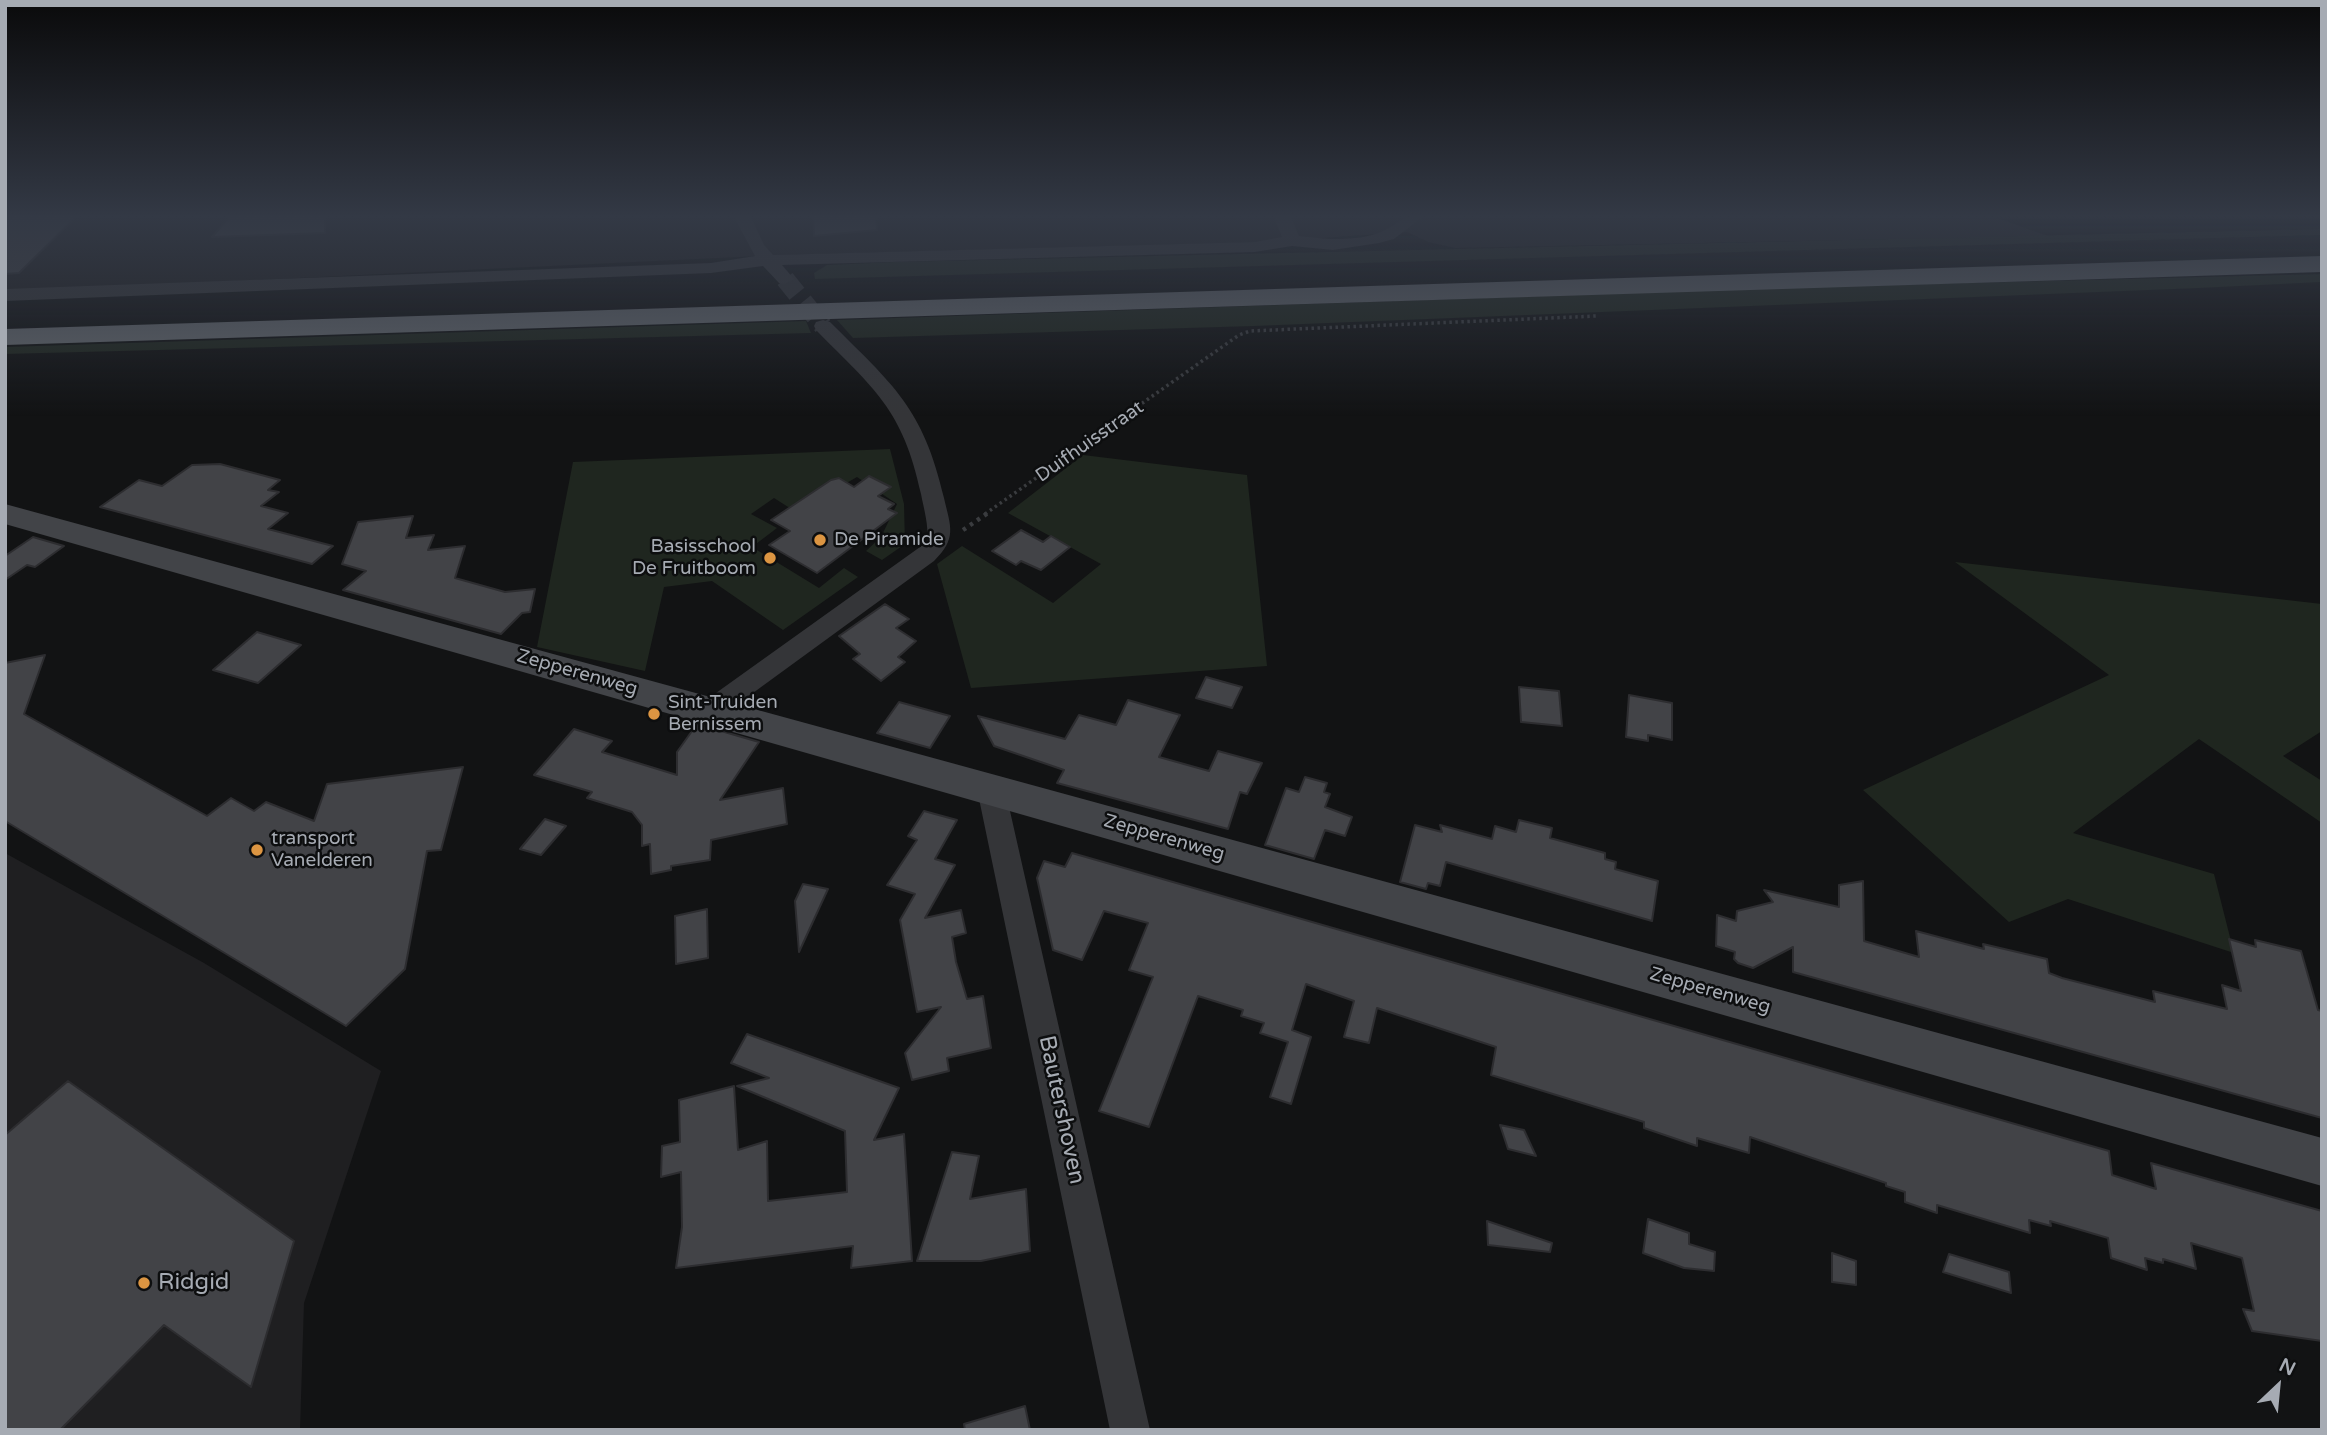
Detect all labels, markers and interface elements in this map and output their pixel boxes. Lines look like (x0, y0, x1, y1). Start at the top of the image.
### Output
street label: Duifhuisstraat (1032, 396, 1148, 488)
place label: De Piramide (834, 529, 944, 551)
marker: De Piramide (812, 532, 828, 548)
place label: Basisschool De Fruitboom (632, 536, 756, 580)
marker: Basisschool De Fruitboom (762, 550, 778, 566)
street label: Zepperenweg (514, 645, 640, 701)
place label: Sint-Truiden Bernissem (668, 692, 778, 736)
marker: Sint-Truiden Bernissem (646, 706, 662, 722)
street label: Zepperenweg (1101, 810, 1227, 866)
place label: transport Vanelderen (271, 828, 373, 872)
marker: transport Vanelderen (249, 842, 265, 858)
street label: Zepperenweg (1647, 963, 1773, 1019)
street label: Bautershoven (1032, 1033, 1090, 1187)
place label: Ridgid (158, 1269, 229, 1297)
marker: Ridgid (136, 1275, 152, 1291)
north arrow (2243, 1351, 2313, 1421)
text: N (2276, 1354, 2299, 1380)

